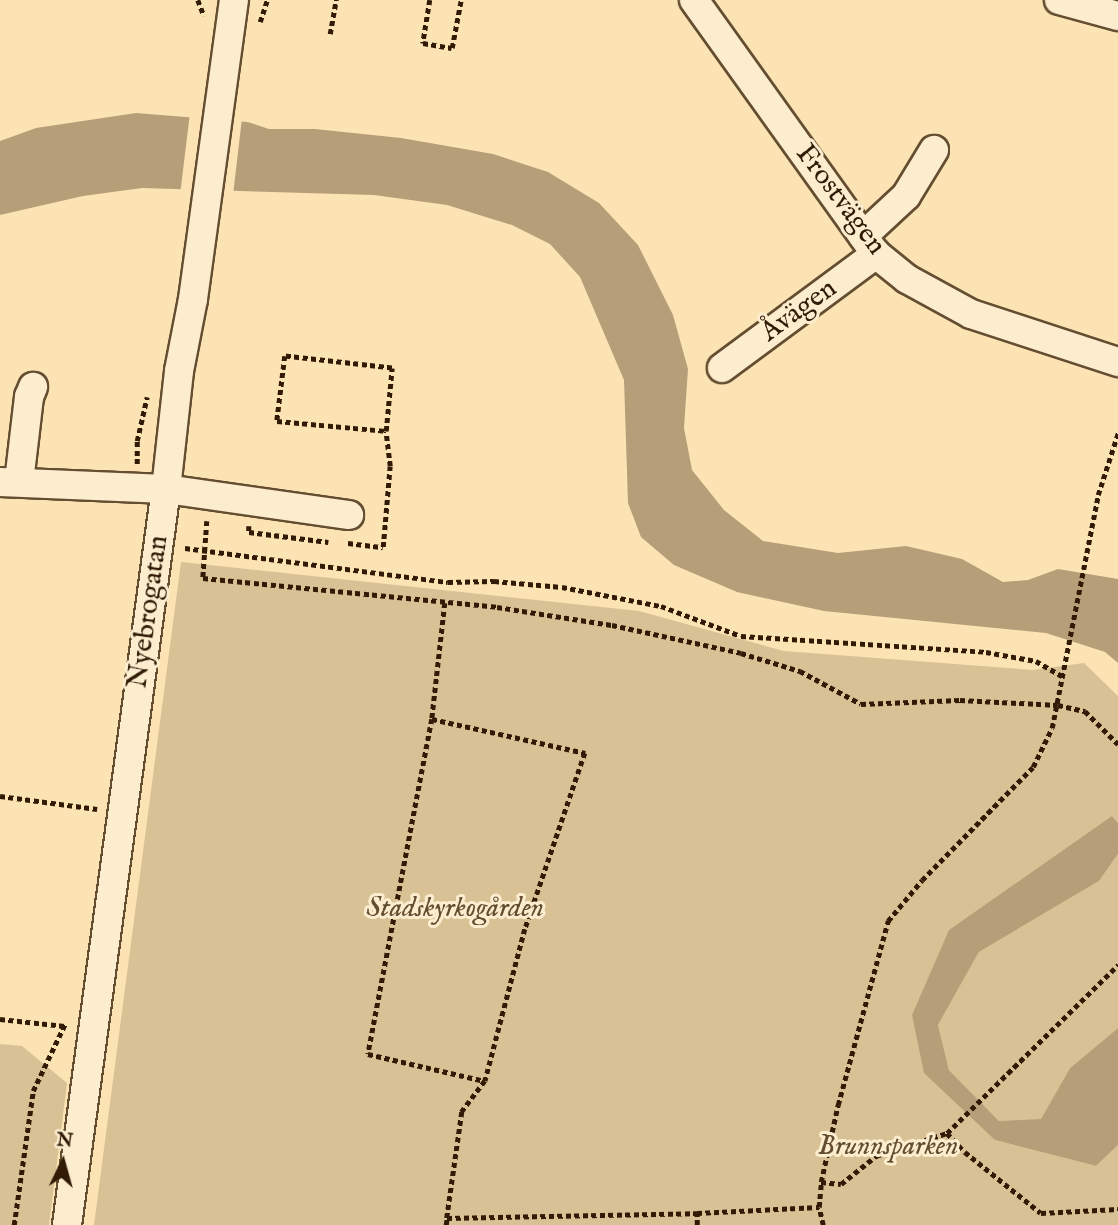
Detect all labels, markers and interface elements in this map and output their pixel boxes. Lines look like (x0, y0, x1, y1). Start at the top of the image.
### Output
street label: Frostvägen (788, 138, 892, 262)
street label: Åvägen (754, 272, 844, 350)
street label: Nyebrogatan (122, 533, 176, 691)
park label: Stadskyrkogården (366, 892, 544, 926)
north arrow (28, 1127, 98, 1197)
text: N (56, 1128, 74, 1154)
park label: Brunnsparken (818, 1130, 958, 1164)

